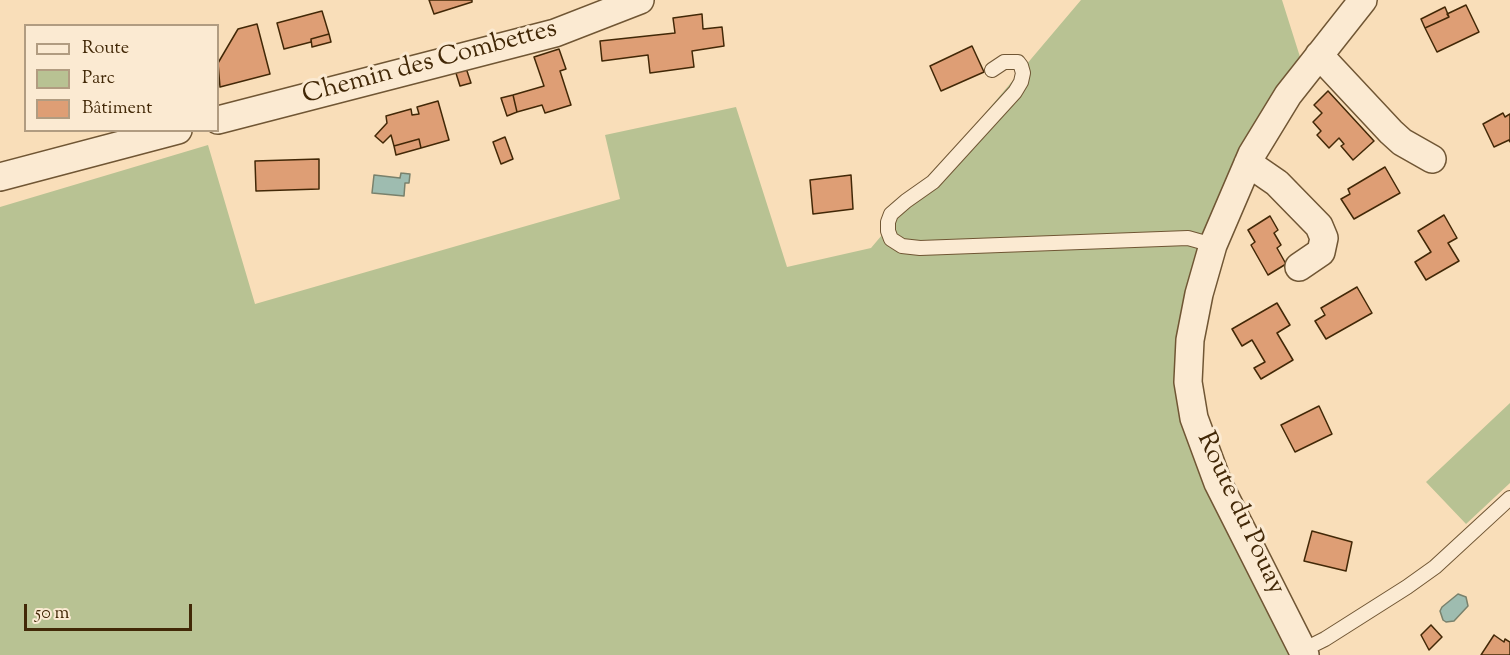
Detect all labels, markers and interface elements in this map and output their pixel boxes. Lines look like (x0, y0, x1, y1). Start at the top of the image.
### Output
street label: Chemin des Combettes (299, 15, 561, 113)
legend (24, 24, 219, 132)
text: Route (82, 36, 129, 62)
text: Parc (82, 66, 115, 92)
text: Bâtiment (82, 96, 152, 122)
street label: Route du Pouay (1188, 428, 1290, 600)
scale bar (27, 592, 195, 630)
text: 50 m (35, 601, 69, 627)

